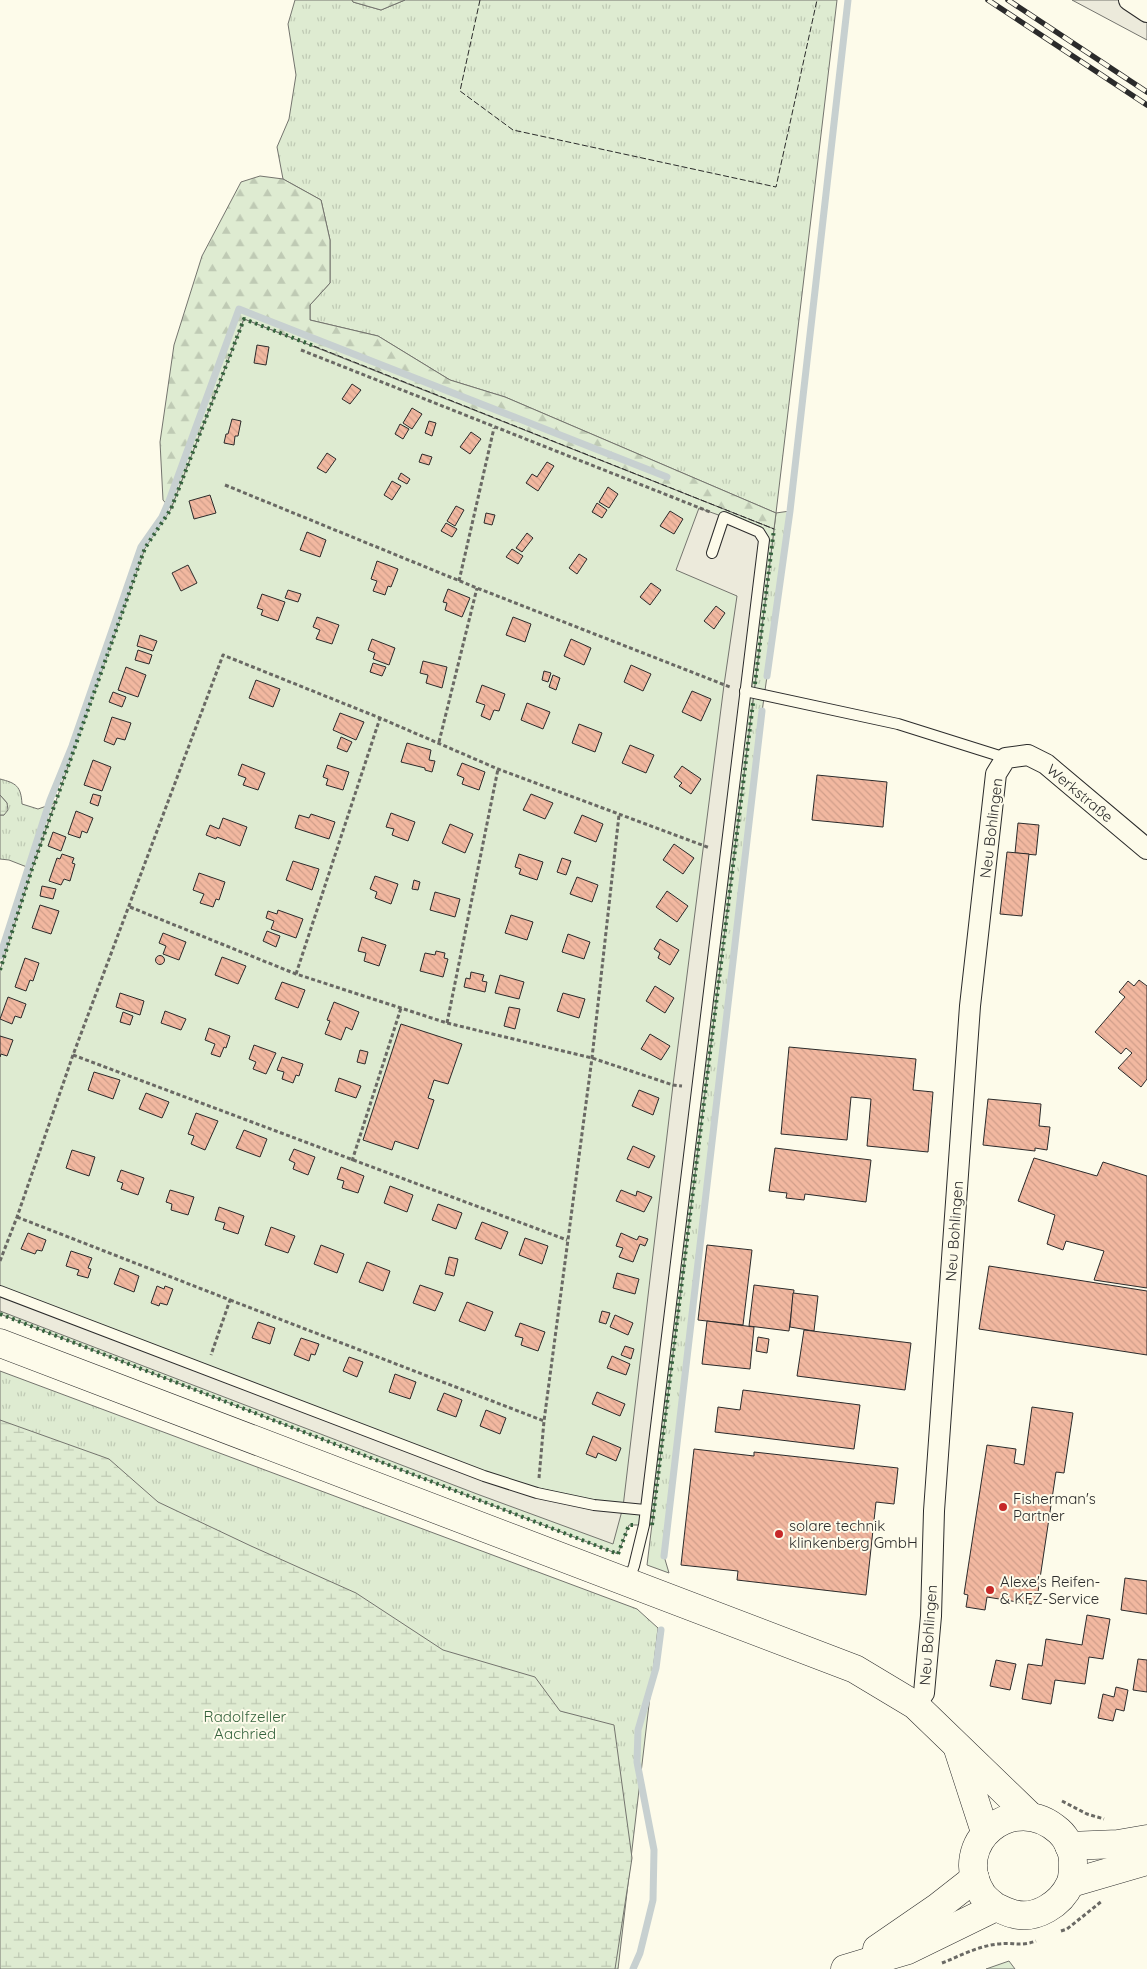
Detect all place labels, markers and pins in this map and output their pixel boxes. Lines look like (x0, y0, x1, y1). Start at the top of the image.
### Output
place label: Fisherman's Partner (1013, 1489, 1096, 1525)
marker: Fisherman's Partner (997, 1501, 1009, 1513)
place label: solare technik klinkenberg GmbH (789, 1516, 918, 1552)
marker: solare technik klinkenberg GmbH (773, 1528, 785, 1540)
place label: Alexe's Reifen- & KFZ-Service (1000, 1572, 1100, 1608)
marker: Alexe's Reifen- & KFZ-Service (984, 1584, 996, 1596)

